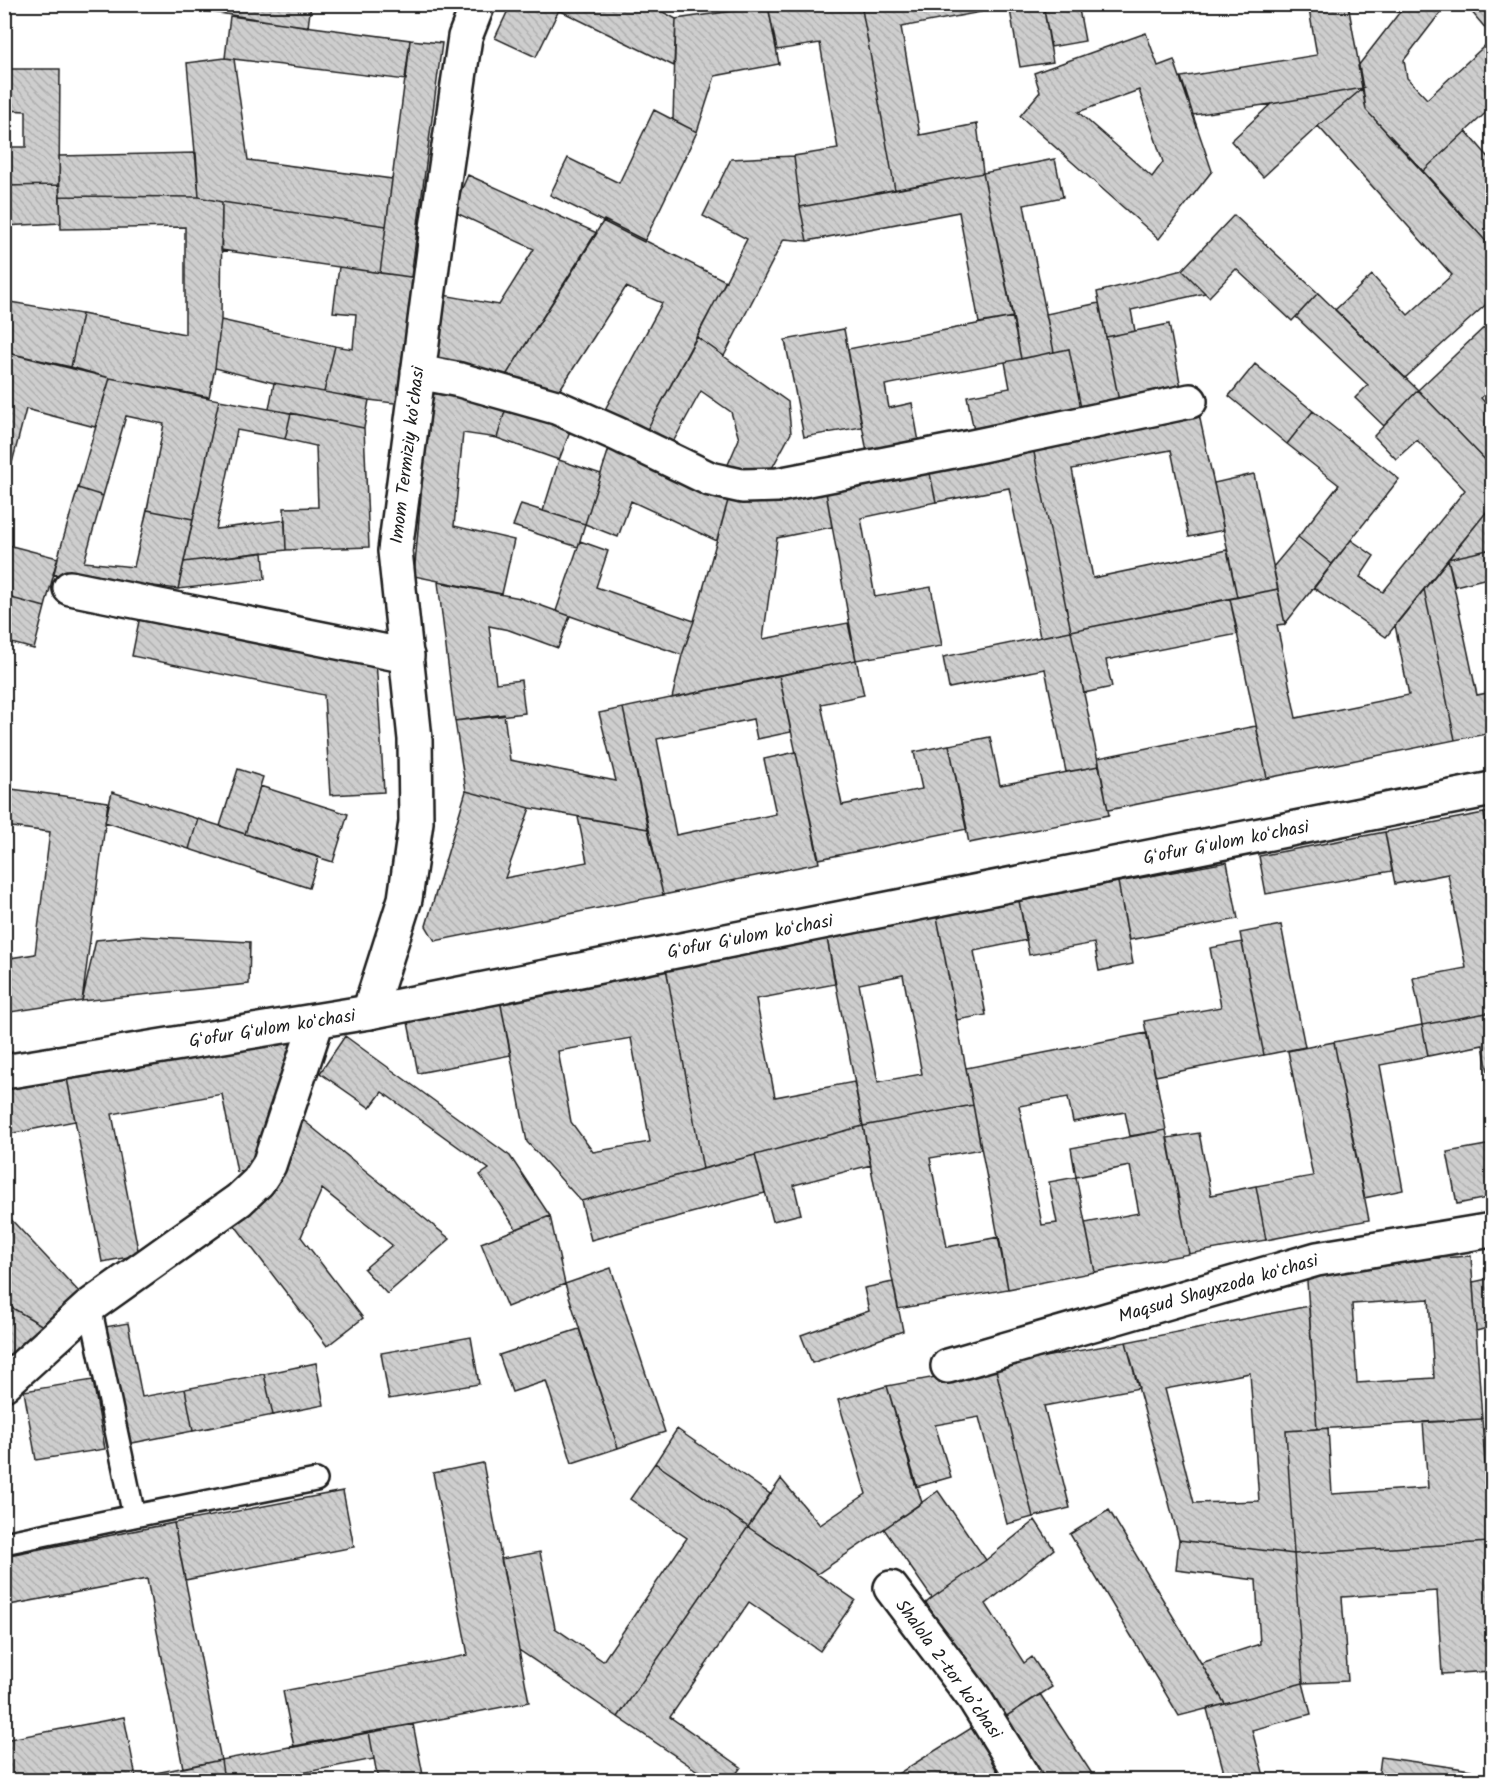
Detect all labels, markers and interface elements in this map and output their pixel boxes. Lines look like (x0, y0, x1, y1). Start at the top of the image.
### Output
street label: Imom Termiziy koʻchasi (383, 364, 434, 545)
street label: Gʻofur Gʻulom koʻchasi (1141, 813, 1312, 874)
street label: Gʻofur Gʻulom koʻchasi (665, 907, 836, 968)
street label: Gʻofur Gʻulom koʻchasi (187, 1002, 358, 1057)
street label: Maqsud Shayxzoda koʻchasi (1115, 1247, 1323, 1332)
street label: Shalola 2-tor koʼchasi (887, 1594, 1009, 1746)

